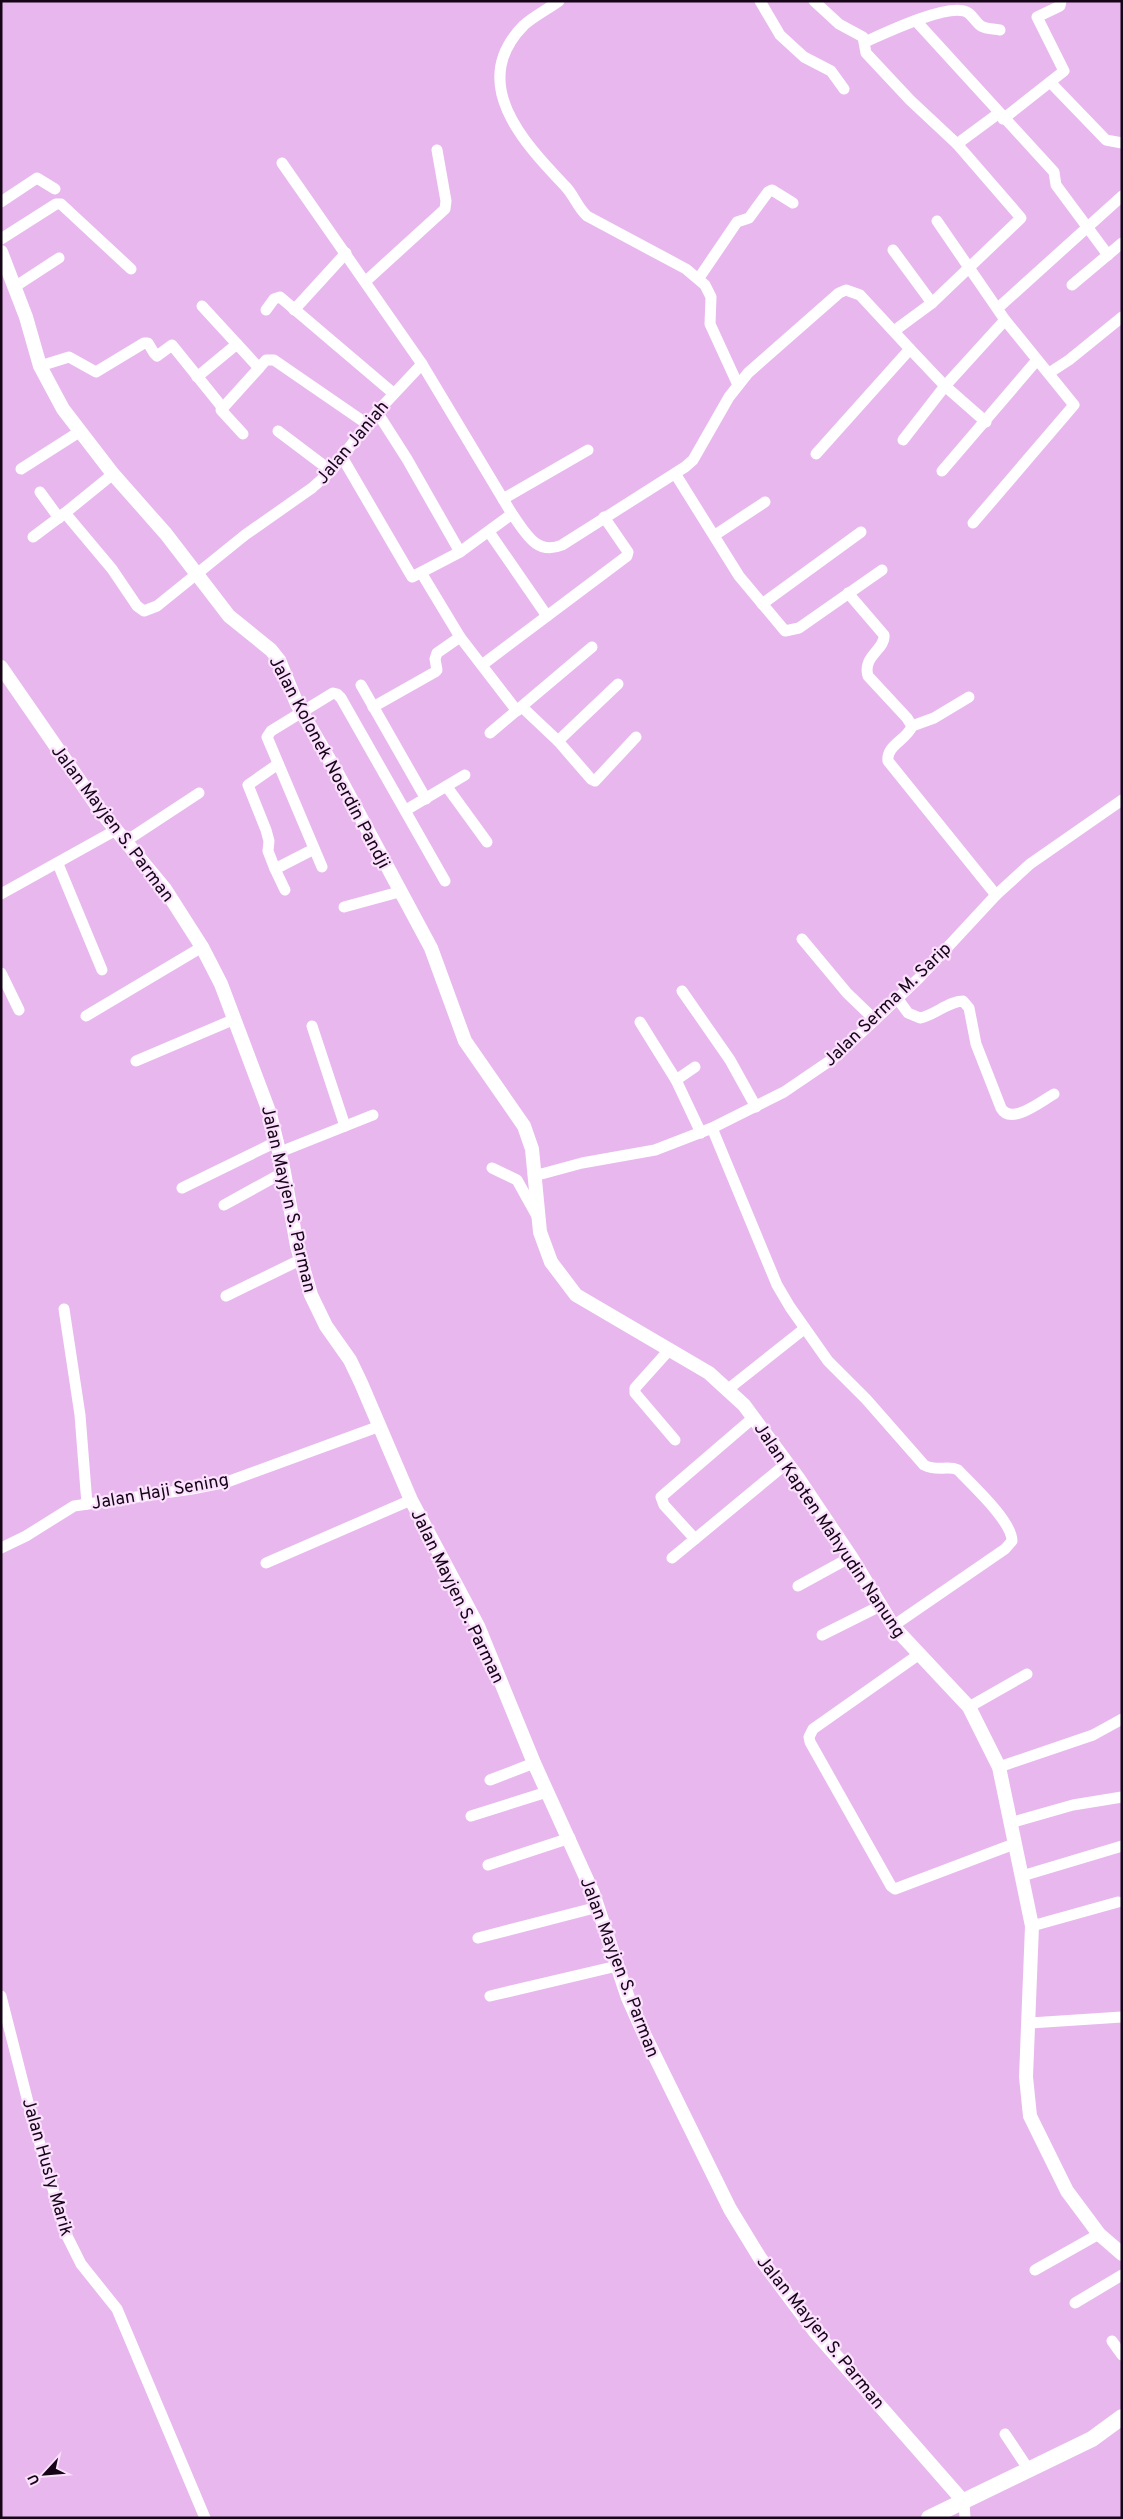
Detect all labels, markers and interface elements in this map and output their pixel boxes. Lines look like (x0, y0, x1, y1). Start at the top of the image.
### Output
street label: Jalan Janiah (312, 397, 395, 489)
street label: Jalan Kolonek Noerdin Pandji (263, 652, 395, 873)
street label: Jalan Mayjen S. Parman (45, 741, 179, 907)
street label: Jalan Serma M. Sarip (819, 938, 957, 1072)
street label: Jalan Mayjen S. Parman (255, 1104, 320, 1295)
street label: Jalan Kapten Mahyudin Nanung (748, 1419, 910, 1643)
street label: Jalan Haji Sening (90, 1469, 231, 1516)
street label: Jalan Mayjen S. Parman (404, 1506, 509, 1688)
street label: Jalan Mayjen S. Parman (574, 1874, 664, 2061)
street label: Jalan Husly Marik (16, 2096, 77, 2239)
street label: Jalan Mayjen S. Parman (751, 2251, 889, 2414)
north arrow (20, 2449, 70, 2499)
text: U (25, 2471, 44, 2487)

